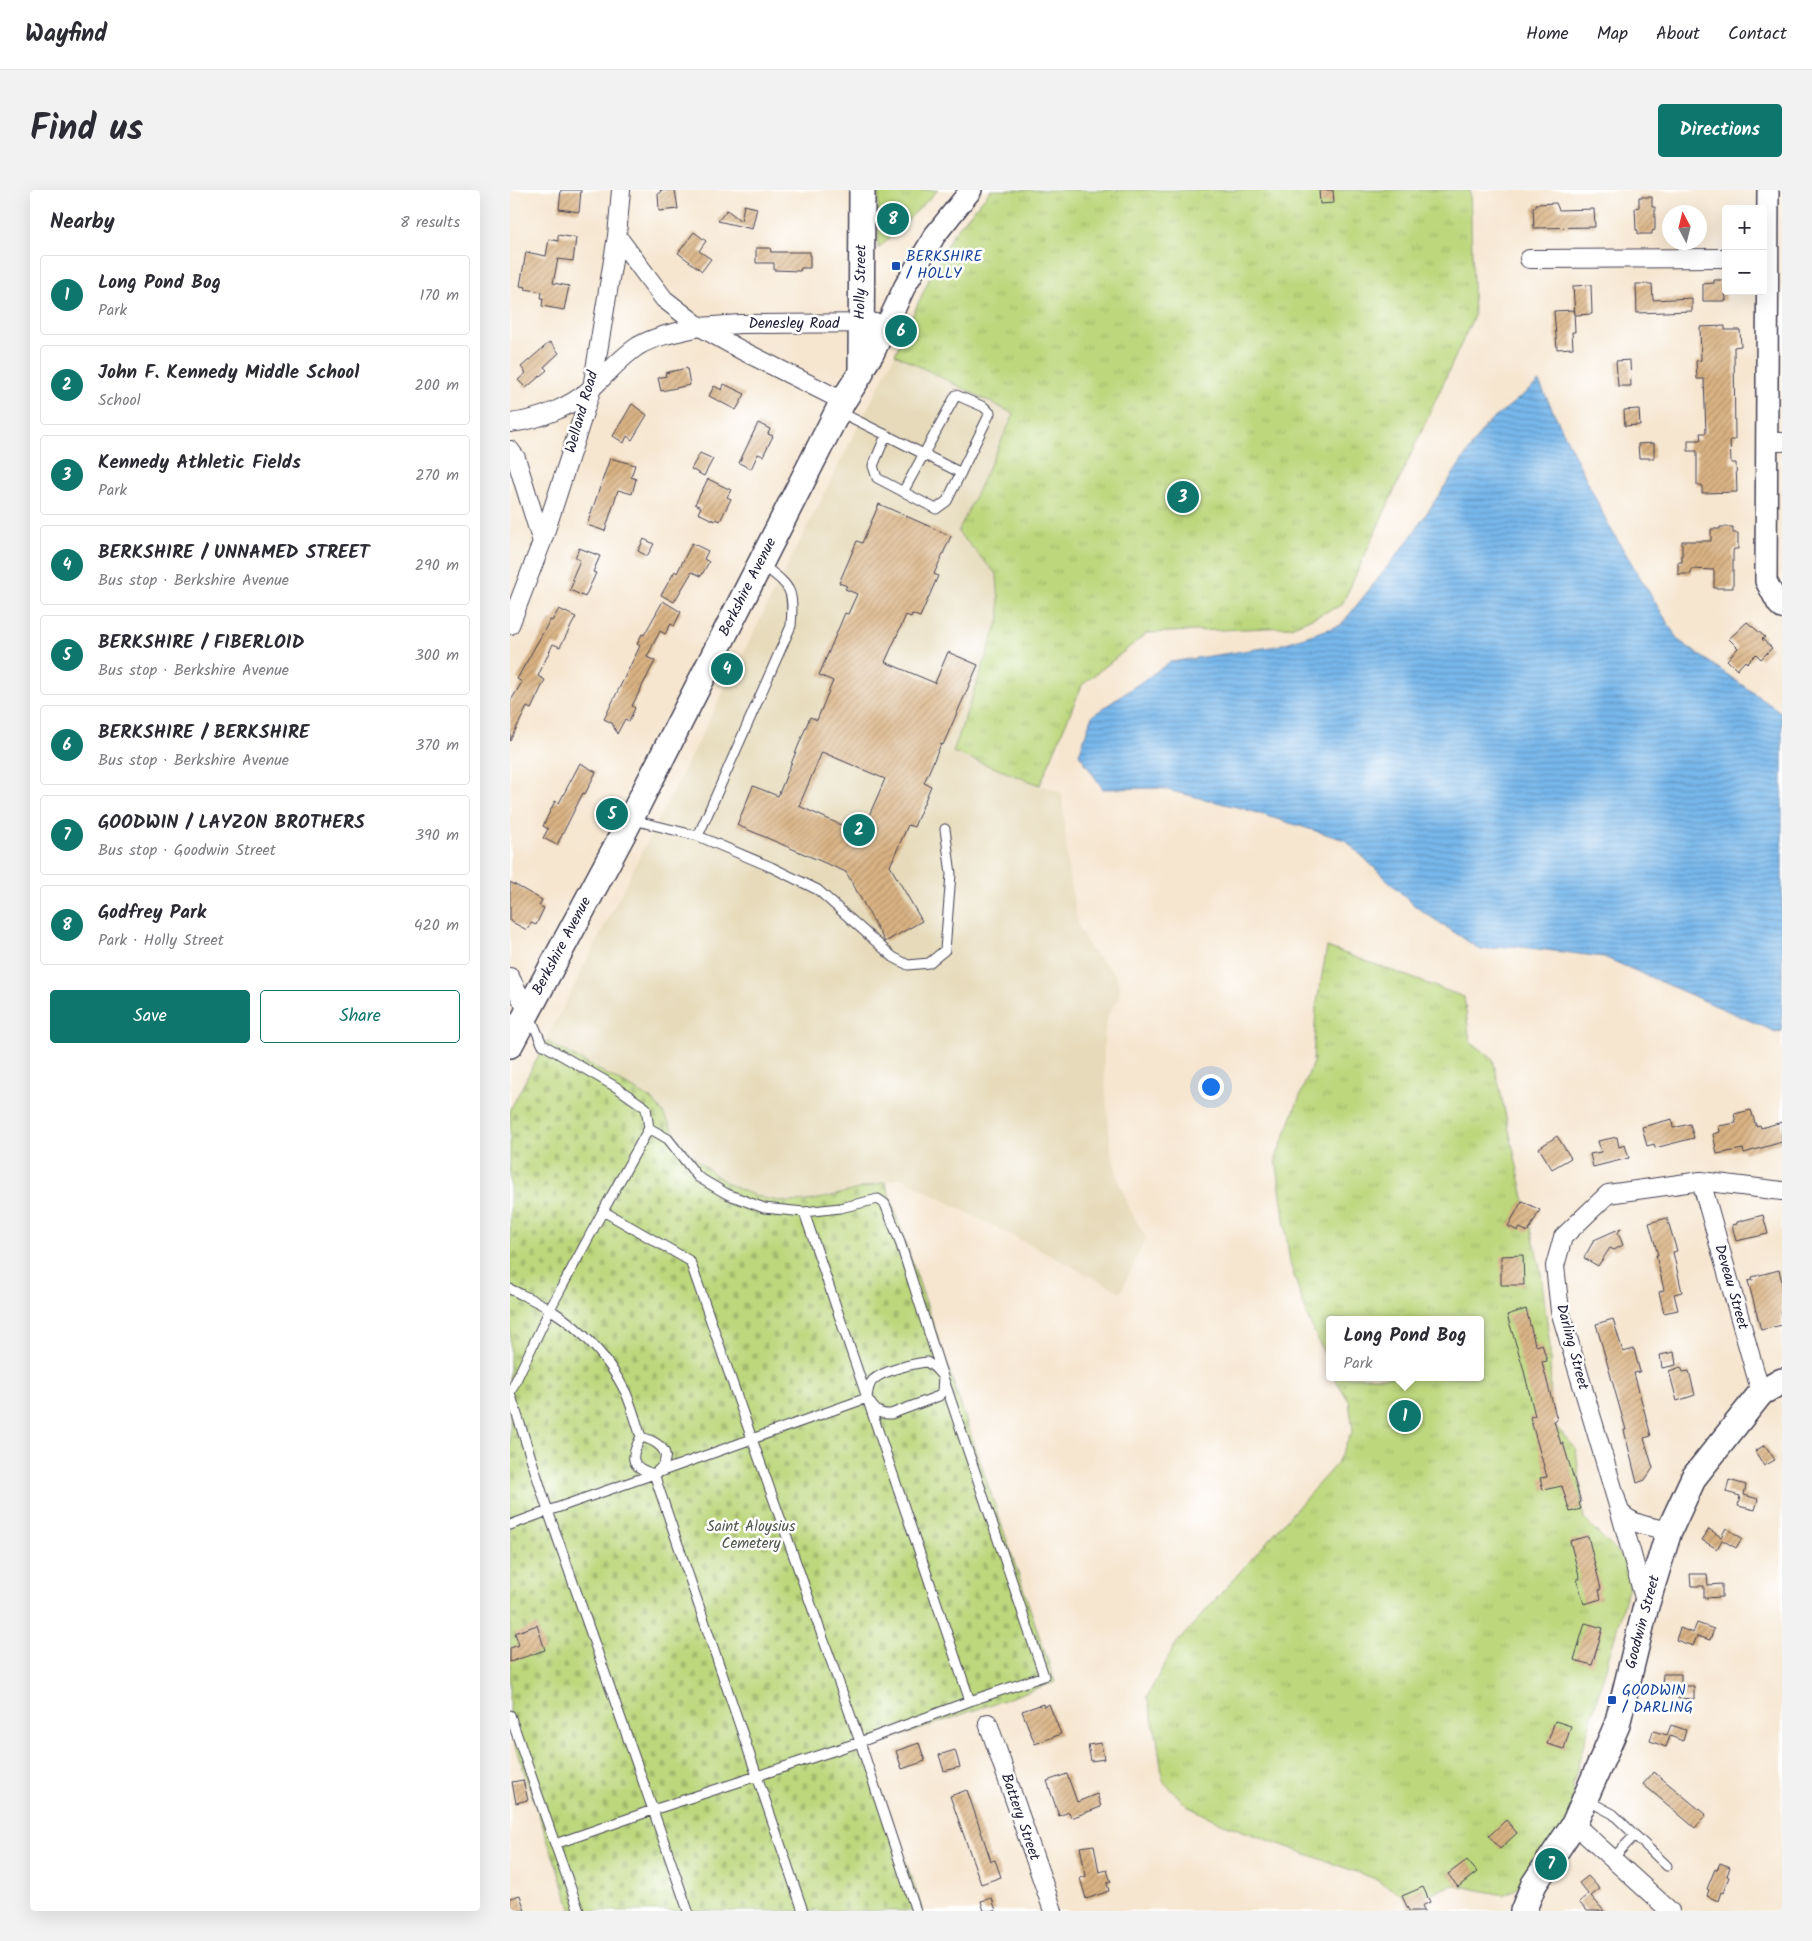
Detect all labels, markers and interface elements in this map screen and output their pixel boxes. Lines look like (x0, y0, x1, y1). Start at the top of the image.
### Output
text: Wayfind (25, 15, 107, 54)
text: Home (1526, 20, 1569, 49)
text: Map (1597, 20, 1628, 49)
text: About (1656, 20, 1700, 49)
text: Contact (1728, 20, 1787, 49)
text: Find us (30, 102, 143, 158)
button: Directions (1658, 104, 1782, 157)
pin: 8 (877, 200, 909, 238)
north arrow (1662, 205, 1707, 250)
map controls (1722, 205, 1767, 295)
button: + (1722, 205, 1767, 250)
text: Nearby (50, 206, 115, 239)
text: 8 results (400, 210, 460, 235)
street label: Holly Street (848, 244, 874, 320)
place label: BERKSHIRE / HOLLY (906, 245, 983, 286)
button: − (1722, 250, 1767, 295)
marker: BERKSHIRE / HOLLY (890, 260, 902, 272)
text: Long Pond Bog (98, 268, 221, 298)
text: 1 (65, 283, 69, 308)
text: 170 m (419, 283, 459, 308)
text: Park (98, 298, 127, 323)
street label: Denesley Road (748, 312, 840, 336)
pin: 6 (885, 312, 917, 350)
text: John F. Kennedy Middle School (98, 358, 359, 388)
street label: Welland Road (559, 368, 605, 456)
text: 2 (62, 373, 72, 398)
text: 200 m (415, 373, 459, 398)
text: School (98, 388, 141, 413)
text: Kennedy Athletic Fields (98, 448, 301, 478)
text: 3 (63, 463, 71, 488)
text: 270 m (415, 463, 459, 488)
text: Park (98, 478, 127, 503)
pin: 3 (1167, 478, 1199, 516)
street label: Berkshire Avenue (713, 533, 783, 641)
text: BERKSHIRE / UNNAMED STREET (98, 538, 369, 568)
text: 4 (63, 553, 71, 578)
text: 290 m (415, 553, 459, 578)
text: Bus stop · Berkshire Avenue (98, 568, 289, 593)
text: BERKSHIRE / FIBERLOID (98, 628, 304, 658)
text: 5 (63, 643, 71, 668)
text: 300 m (415, 643, 459, 668)
pin: 4 (711, 650, 743, 688)
text: Bus stop · Berkshire Avenue (98, 658, 289, 683)
text: BERKSHIRE / BERKSHIRE (98, 718, 310, 748)
text: 6 (63, 733, 71, 758)
text: 370 m (415, 733, 459, 758)
text: Bus stop · Berkshire Avenue (98, 748, 289, 773)
pin: 5 (596, 795, 628, 833)
text: GOODWIN / LAYZON BROTHERS (98, 808, 365, 838)
pin: 2 (843, 811, 875, 849)
text: 7 (63, 823, 71, 848)
text: 390 m (415, 823, 459, 848)
text: Bus stop · Goodwin Street (98, 838, 276, 863)
street label: Berkshire Avenue (526, 892, 598, 999)
text: Godfrey Park (98, 898, 206, 928)
text: 8 (62, 913, 72, 938)
text: 420 m (414, 913, 459, 938)
text: Park · Holly Street (98, 928, 224, 953)
button: Save (50, 990, 250, 1043)
button: Share (260, 990, 460, 1043)
your location (1198, 1074, 1224, 1100)
street label: Deveau Street (1707, 1241, 1755, 1333)
street label: Darling Street (1549, 1301, 1595, 1393)
popup (1326, 1316, 1484, 1381)
text: Long Pond Bog (1344, 1321, 1466, 1351)
text: Park (1344, 1351, 1373, 1376)
pin: 1 (1389, 1397, 1421, 1435)
park label: Saint Aloysius Cemetery (707, 1515, 796, 1556)
street label: Goodwin Street (1619, 1572, 1667, 1671)
place label: GOODWIN / DARLING (1622, 1679, 1693, 1720)
marker: GOODWIN / DARLING (1606, 1694, 1618, 1706)
street label: Battery Street (994, 1770, 1046, 1864)
pin: 7 (1535, 1845, 1567, 1883)

